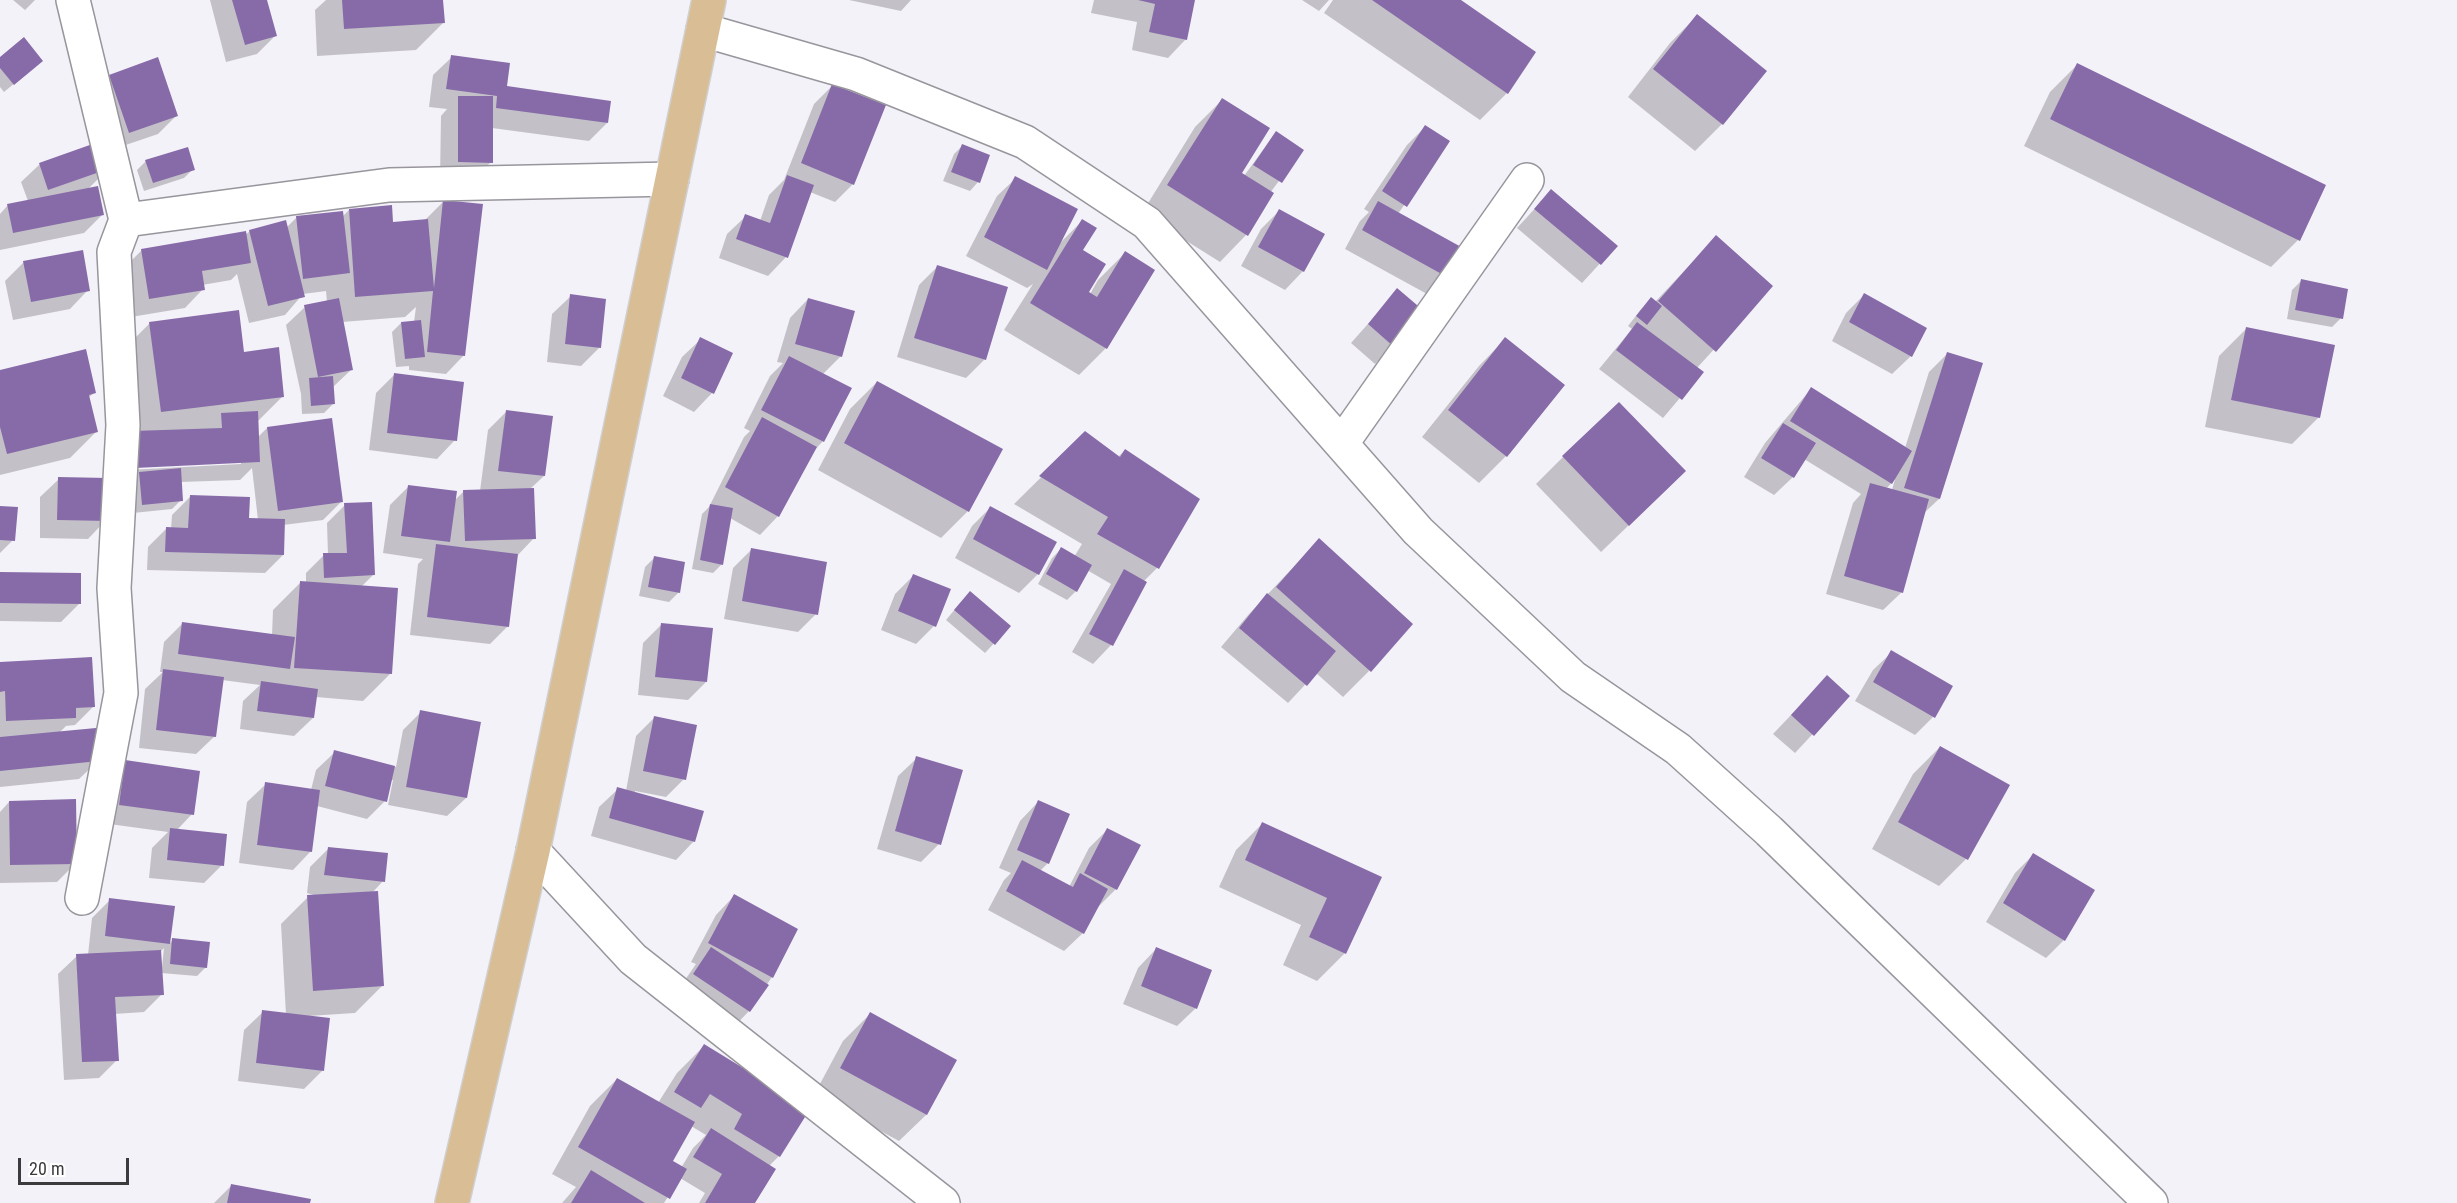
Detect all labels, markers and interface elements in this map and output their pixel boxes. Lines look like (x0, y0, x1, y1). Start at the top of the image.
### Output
scale bar (21, 1146, 132, 1184)
text: 20 m (29, 1158, 64, 1179)

